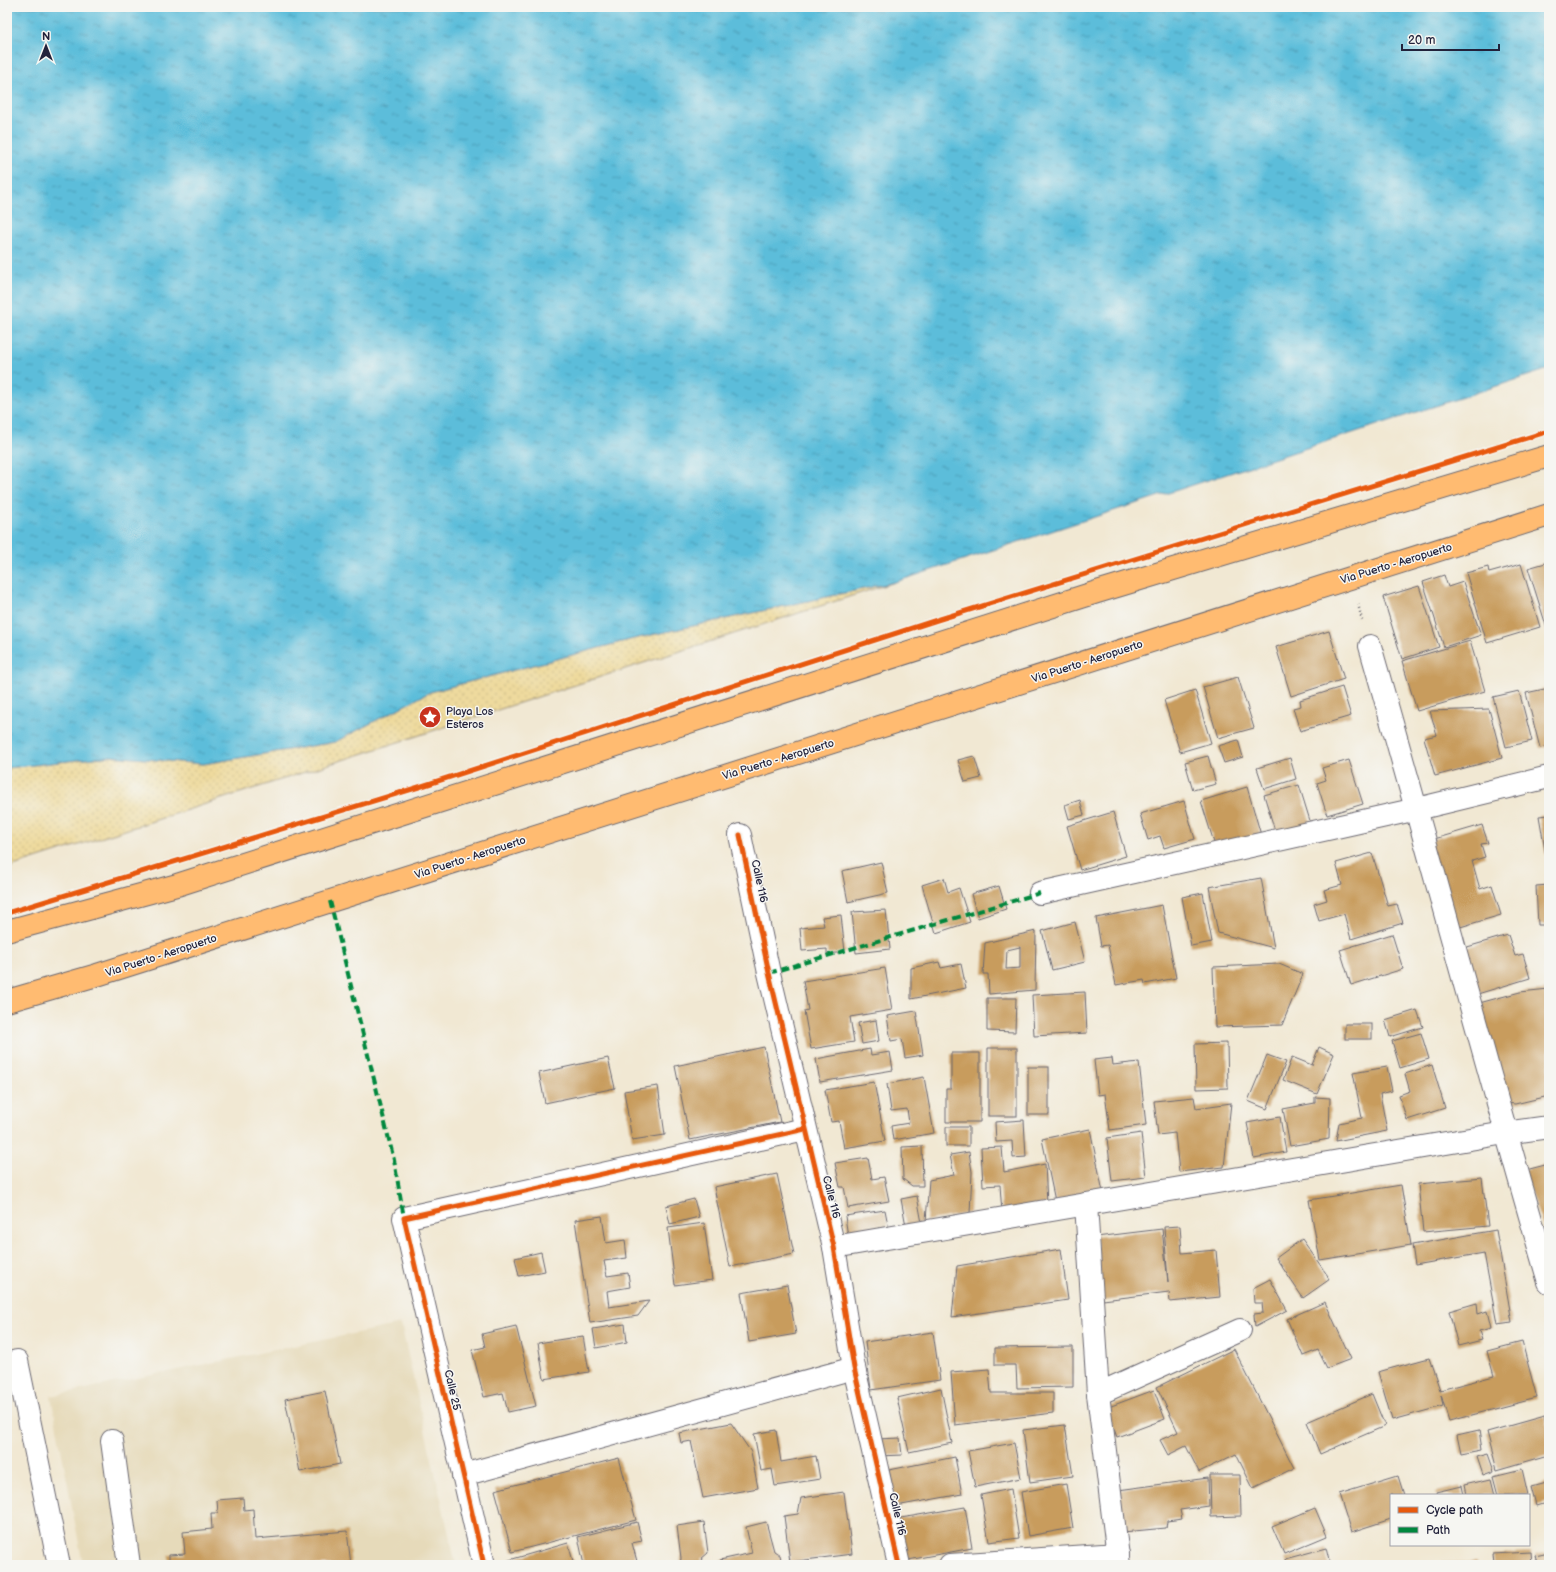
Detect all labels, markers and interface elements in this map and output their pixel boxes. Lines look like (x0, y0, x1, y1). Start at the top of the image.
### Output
north arrow (26, 26, 66, 66)
scale bar (1402, 26, 1499, 52)
text: N (42, 30, 50, 43)
text: 20 m (1408, 33, 1435, 48)
street label: Via Puerto - Aeropuerto (1339, 540, 1453, 587)
street label: Via Puerto - Aeropuerto (1030, 637, 1144, 686)
place icon: Playa Los Esteros (417, 704, 443, 730)
place label: Playa Los Esteros (446, 705, 494, 731)
street label: Via Puerto - Aeropuerto (721, 736, 835, 783)
street label: Via Puerto - Aeropuerto (413, 833, 527, 882)
street label: Calle 116 (749, 858, 770, 904)
street label: Via Puerto - Aeropuerto (104, 931, 218, 980)
street label: Calle 116 (820, 1174, 843, 1220)
street label: Calle 25 (442, 1369, 463, 1412)
street label: Calle 116 (886, 1491, 909, 1537)
legend (1390, 1494, 1530, 1546)
text: Cycle path (1426, 1503, 1483, 1518)
text: Path (1426, 1523, 1451, 1538)

